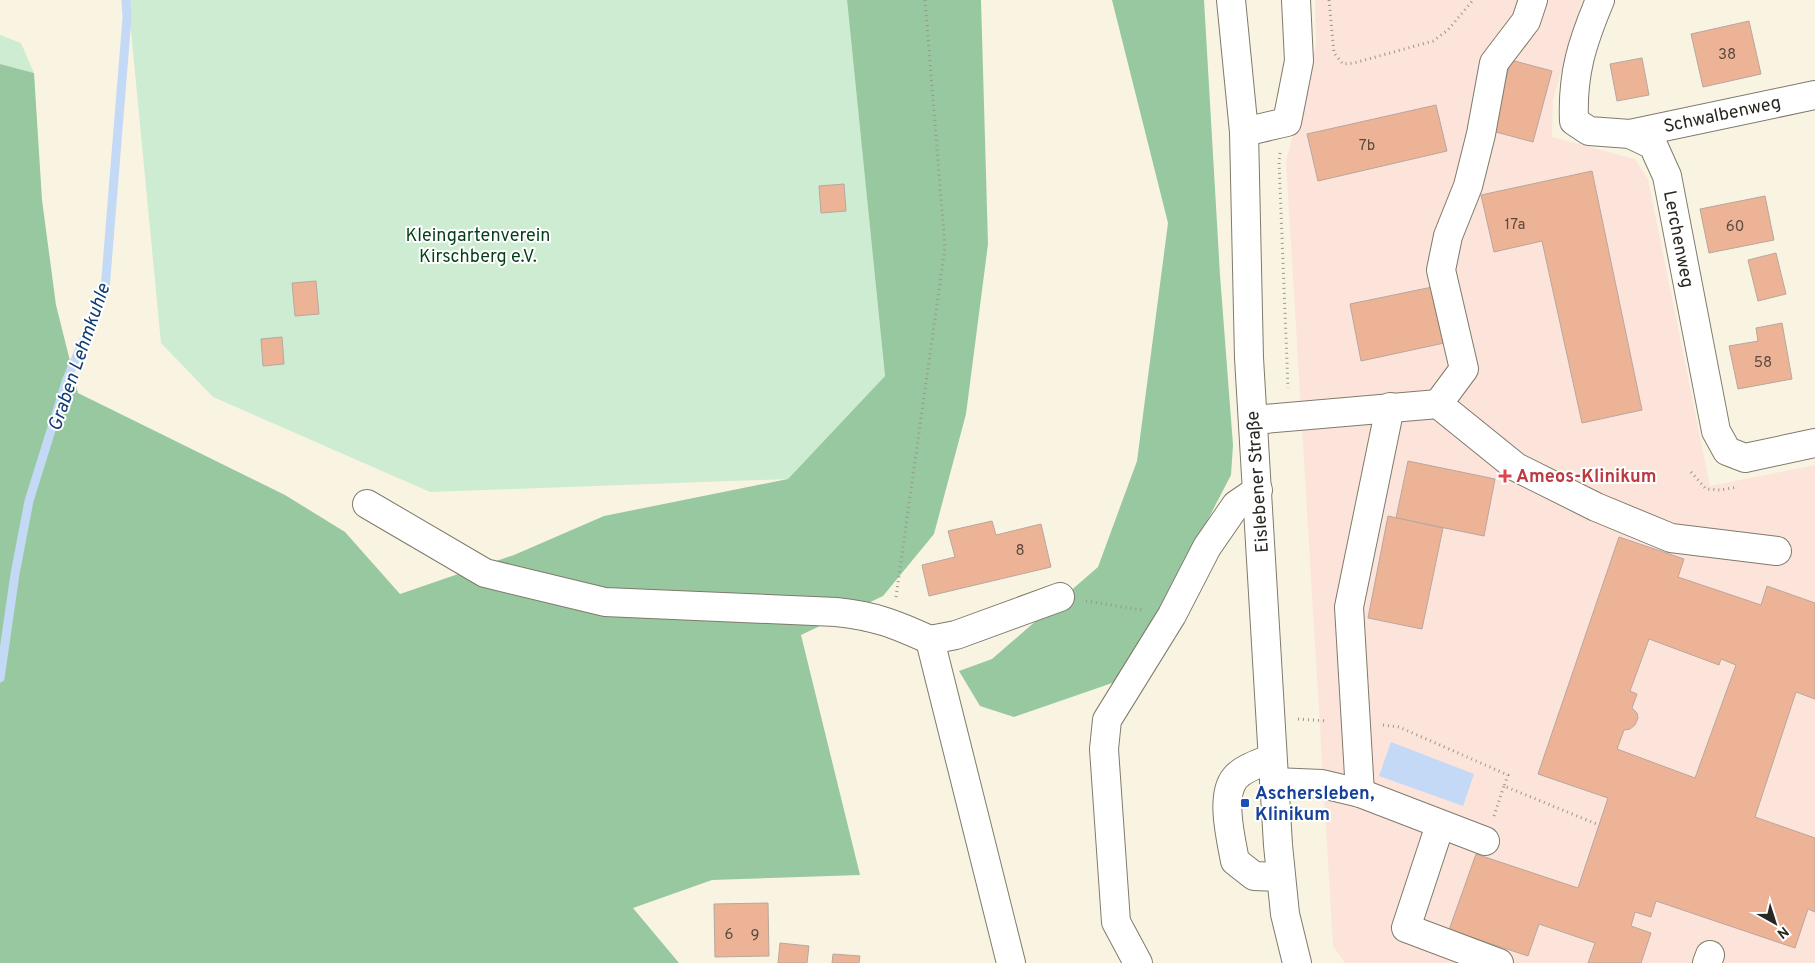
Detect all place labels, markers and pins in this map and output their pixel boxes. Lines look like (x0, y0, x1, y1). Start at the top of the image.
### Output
place label: Ameos-Klinikum (1516, 466, 1656, 489)
marker: Ameos-Klinikum (1498, 469, 1512, 483)
place label: Aschersleben, Klinikum (1255, 783, 1374, 827)
marker: Aschersleben, Klinikum (1239, 797, 1251, 809)

